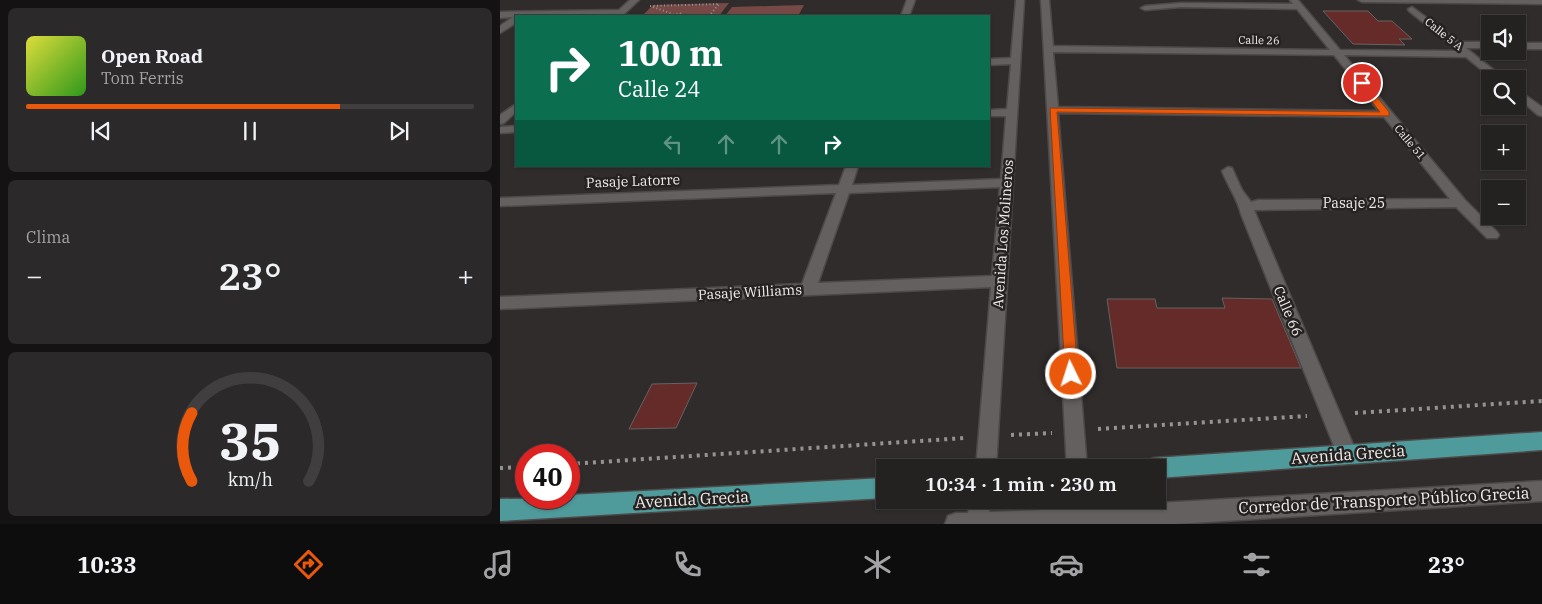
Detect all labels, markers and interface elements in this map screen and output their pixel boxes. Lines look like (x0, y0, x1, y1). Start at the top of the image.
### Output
street label: Calle 5 A (1422, 15, 1466, 54)
map controls (1481, 15, 1526, 225)
button: sound (1481, 15, 1526, 60)
text: 100 m (618, 30, 723, 76)
street label: Calle 26 (1238, 33, 1280, 47)
icon: right (535, 35, 600, 100)
text: Open Road (101, 44, 203, 68)
pin (1341, 62, 1383, 104)
text: Tom Ferris (101, 68, 184, 88)
icon: arrive (1348, 69, 1376, 97)
button: search (1481, 70, 1526, 115)
text: Calle 24 (618, 74, 701, 103)
icon: previous (87, 117, 115, 145)
icon: pause (236, 117, 264, 145)
icon: next (385, 117, 413, 145)
street label: Calle 51 (1391, 122, 1429, 162)
button: + (1481, 125, 1526, 170)
icon: left (659, 130, 687, 158)
icon: ahead (712, 130, 740, 158)
icon: ahead (765, 130, 793, 158)
icon: right (818, 130, 846, 158)
street label: Avenida Los Molineros (989, 159, 1017, 309)
street label: Pasaje Latorre (586, 170, 680, 192)
button: − (1481, 180, 1526, 225)
street label: Pasaje 25 (1323, 194, 1385, 212)
text: Clima (26, 227, 70, 247)
text: 23° (218, 251, 282, 300)
text: − (26, 257, 43, 294)
text: + (457, 257, 474, 294)
street label: Pasaje Williams (698, 280, 803, 304)
street label: Calle 66 (1269, 283, 1307, 339)
position arrow (1044, 347, 1096, 399)
text: 35 (219, 407, 281, 474)
street label: Avenida Grecia (1290, 440, 1406, 468)
speed limit sign: 40 (515, 444, 580, 509)
text: km/h (227, 468, 273, 491)
text: 10:34 · 1 min · 230 m (925, 472, 1117, 496)
street label: Corredor de Transporte Público Grecia (1238, 482, 1530, 518)
street label: Avenida Grecia (634, 486, 750, 512)
icon: directions (291, 547, 326, 582)
icon: music (481, 547, 516, 582)
icon: phone (670, 547, 705, 582)
icon: climate (860, 547, 895, 582)
icon: car (1049, 547, 1084, 582)
icon: filters (1239, 547, 1274, 582)
text: 10:33 (77, 550, 137, 579)
text: 23° (1428, 550, 1465, 579)

